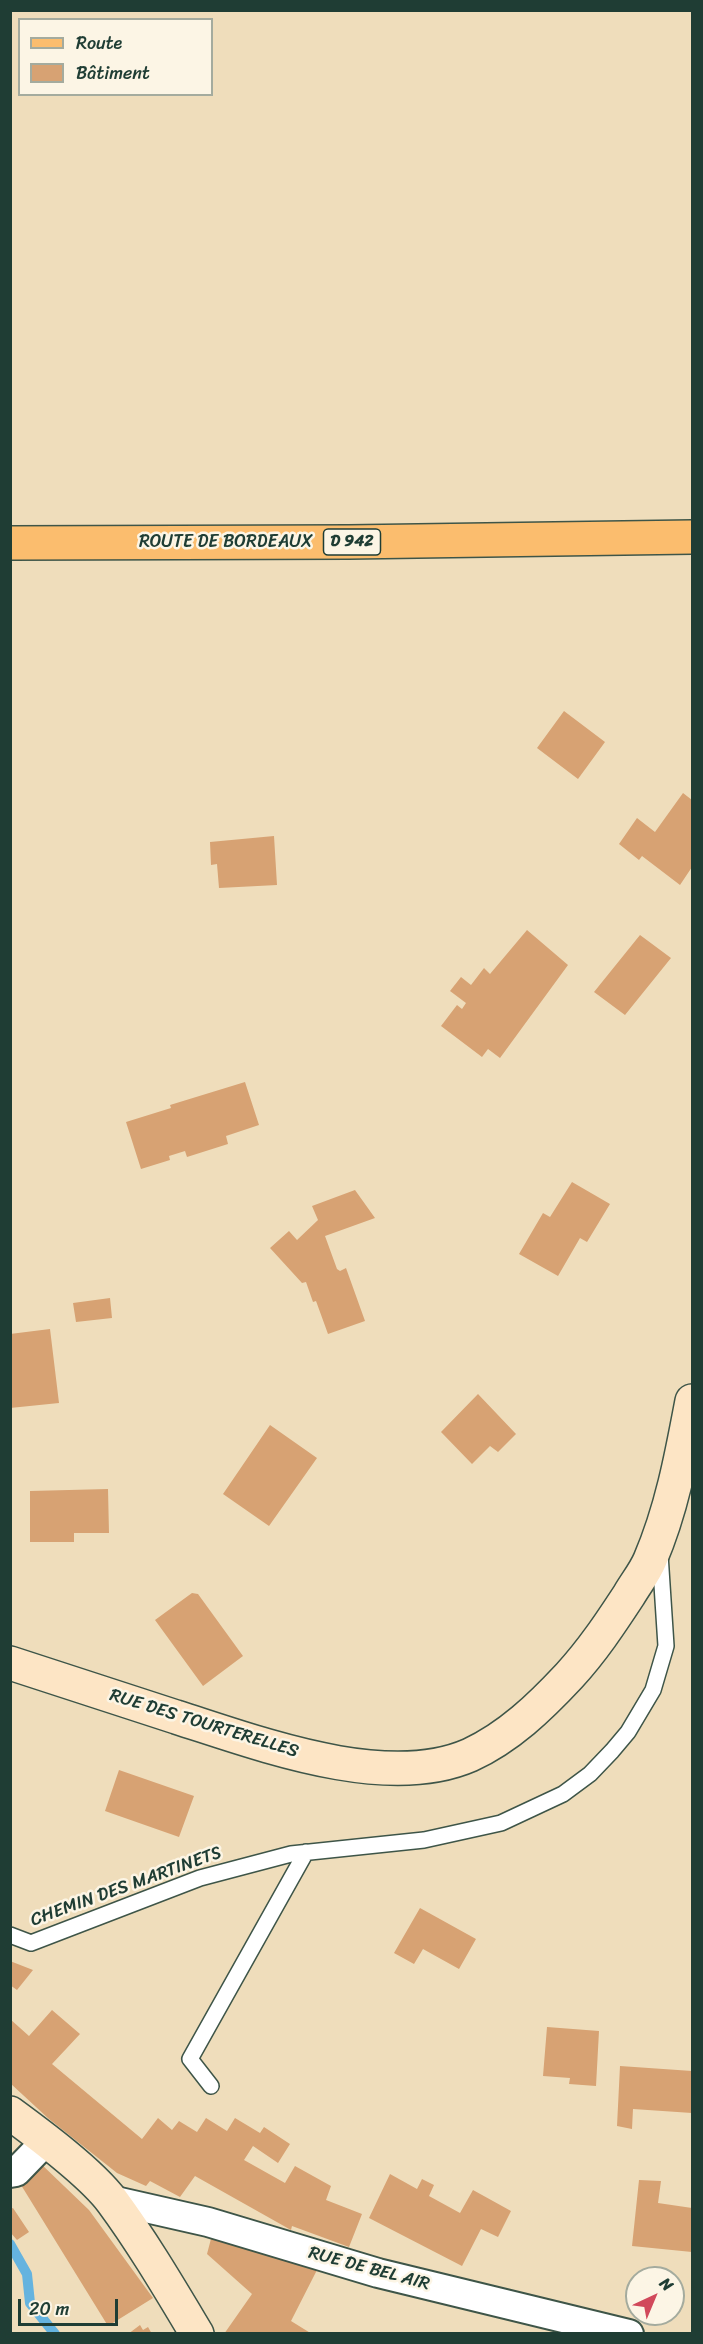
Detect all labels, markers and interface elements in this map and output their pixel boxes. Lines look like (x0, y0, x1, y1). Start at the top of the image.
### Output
legend (18, 18, 213, 96)
text: Route (76, 27, 122, 59)
text: Bâtiment (76, 57, 150, 89)
road number: D 942 (324, 529, 380, 555)
street label: ROUTE DE BORDEAUX (139, 531, 313, 553)
street label: RUE DES TOURTERELLES (107, 1685, 301, 1763)
street label: CHEMIN DES MARTINETS (28, 1842, 224, 1932)
street label: RUE DE BEL AIR (306, 2242, 432, 2296)
north arrow (625, 2266, 685, 2326)
text: N (652, 2270, 681, 2298)
scale bar (21, 2287, 122, 2325)
text: 20 m (29, 2293, 69, 2325)

